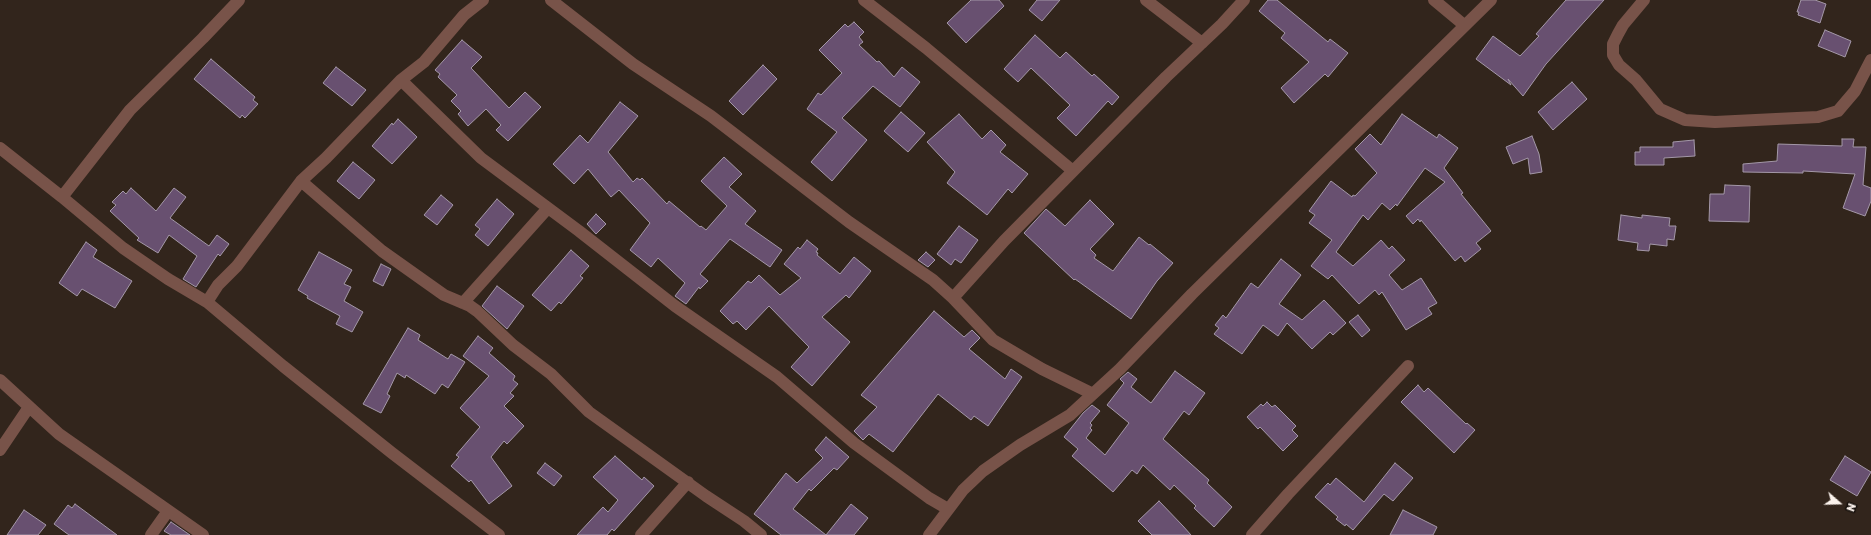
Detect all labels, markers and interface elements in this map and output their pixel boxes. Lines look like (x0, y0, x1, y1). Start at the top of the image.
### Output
north arrow (1819, 483, 1859, 523)
text: N (1843, 501, 1858, 513)

